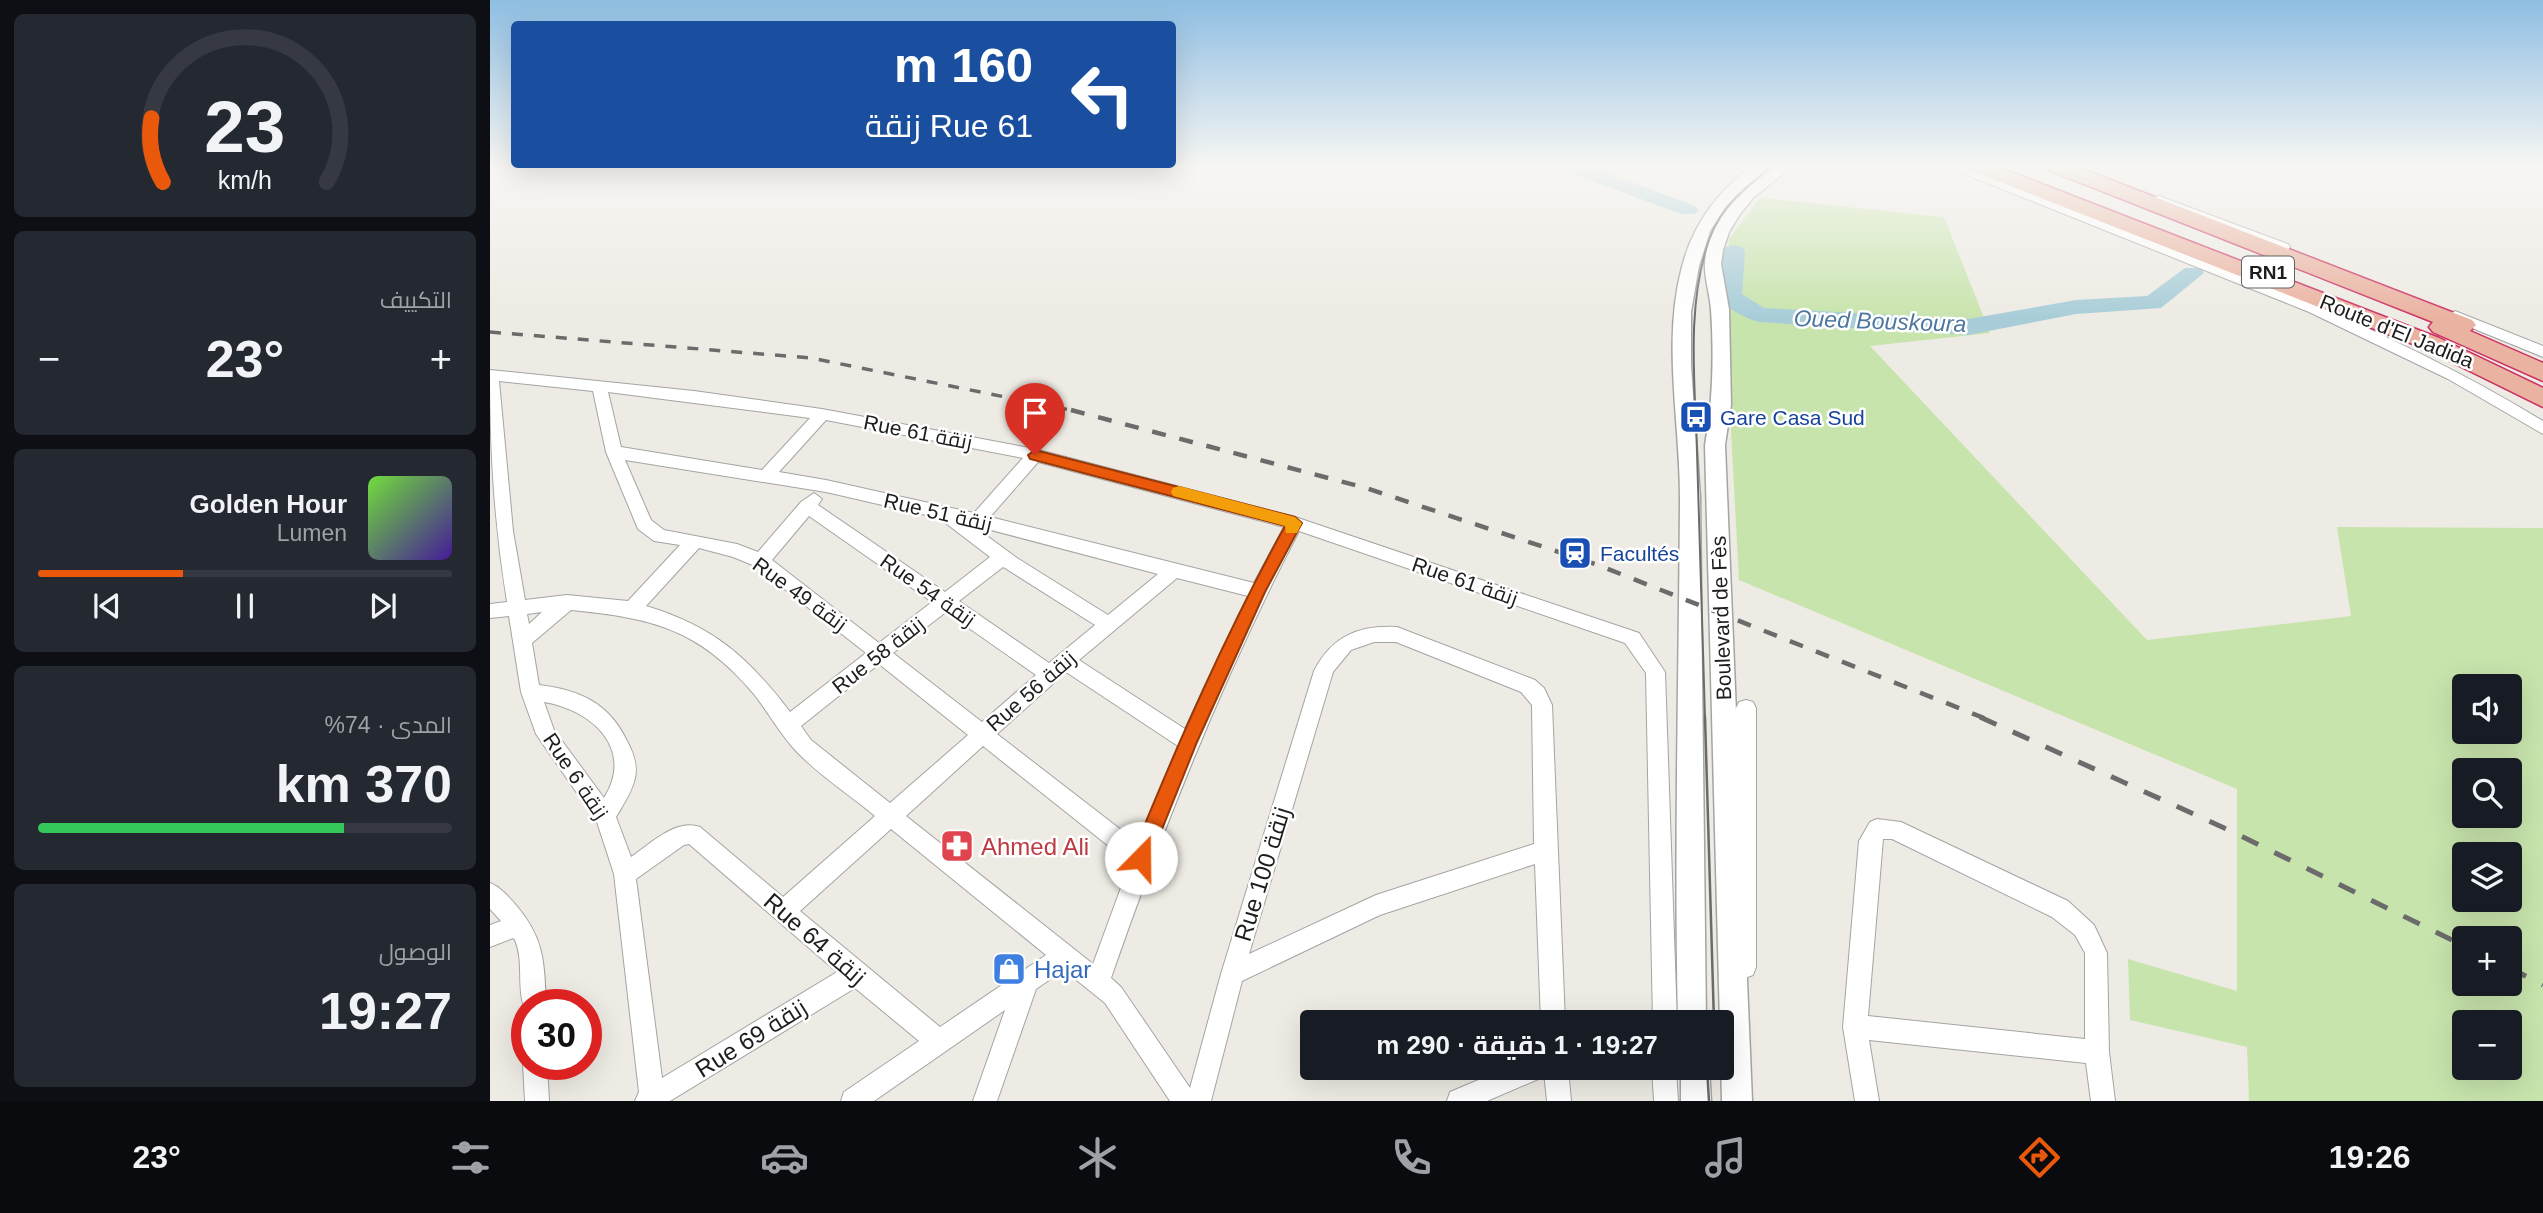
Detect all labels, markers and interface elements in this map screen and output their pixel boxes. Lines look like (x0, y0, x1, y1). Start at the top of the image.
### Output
text: 160 m (894, 38, 1033, 92)
icon: left (1057, 49, 1148, 140)
text: 23 (205, 86, 285, 167)
text: Rue 61 زنقة (865, 108, 1033, 144)
text: km/h (218, 166, 272, 194)
road number: RN1 (2242, 256, 2294, 288)
text: التكييف (380, 287, 452, 313)
street label: Route d'El Jadida (2317, 290, 2478, 372)
water label: Oued Bouskoura (1793, 305, 1967, 337)
text: 23° (206, 330, 284, 388)
text: − (38, 338, 60, 380)
text: + (430, 338, 452, 380)
pin (1005, 383, 1065, 455)
icon: arrive (1016, 394, 1054, 432)
bus stop icon: Gare Casa Sud (1677, 398, 1715, 436)
place label: Gare Casa Sud (1720, 406, 1865, 429)
street label: Rue 61 زنقة (862, 410, 974, 455)
street label: Rue 51 زنقة (881, 488, 994, 537)
text: Golden Hour (190, 489, 347, 519)
text: Lumen (277, 520, 347, 546)
station icon: Facultés (1556, 534, 1594, 572)
street label: Boulevard de Fès (1707, 535, 1735, 701)
place label: Facultés (1600, 542, 1679, 565)
street label: Rue 54 زنقة (876, 549, 980, 632)
street label: Rue 49 زنقة (748, 552, 851, 637)
street label: Rue 61 زنقة (1409, 552, 1521, 611)
icon: previous (88, 587, 126, 625)
icon: pause (226, 587, 264, 625)
icon: next (364, 587, 402, 625)
street label: Rue 58 زنقة (827, 612, 929, 699)
street label: Rue 56 زنقة (982, 646, 1081, 737)
map controls (2452, 674, 2522, 1080)
button: sound (2452, 674, 2522, 744)
text: المدى · 74% (325, 712, 452, 738)
street label: Rue 6 زنقة (538, 729, 613, 824)
text: 370 km (276, 755, 452, 813)
button: search (2452, 758, 2522, 828)
street label: Rue 100 زنقة (1229, 803, 1295, 945)
position arrow (1104, 821, 1178, 895)
pharmacy icon: Ahmed Ali (938, 827, 976, 865)
place label: Ahmed Ali (981, 833, 1089, 860)
button: layers (2452, 842, 2522, 912)
street label: Rue 64 زنقة (759, 887, 871, 991)
button: + (2452, 926, 2522, 996)
text: الوصول (379, 939, 452, 965)
shop icon: Hajar (990, 950, 1028, 988)
place label: Hajar (1034, 956, 1091, 983)
text: 19:27 (319, 982, 452, 1040)
speed limit sign: 30 (511, 989, 602, 1080)
street label: Rue 69 زنقة (690, 993, 812, 1083)
button: − (2452, 1010, 2522, 1080)
text: 19:27 · 1 دقيقة · 290 m (1376, 1030, 1658, 1060)
icon: filters (446, 1133, 495, 1182)
icon: car (760, 1133, 809, 1182)
icon: climate (1073, 1133, 1122, 1182)
icon: phone (1387, 1133, 1436, 1182)
icon: music (1701, 1133, 1750, 1182)
icon: directions (2015, 1133, 2064, 1182)
text: 23° (132, 1139, 181, 1175)
text: 19:26 (2329, 1139, 2411, 1175)

